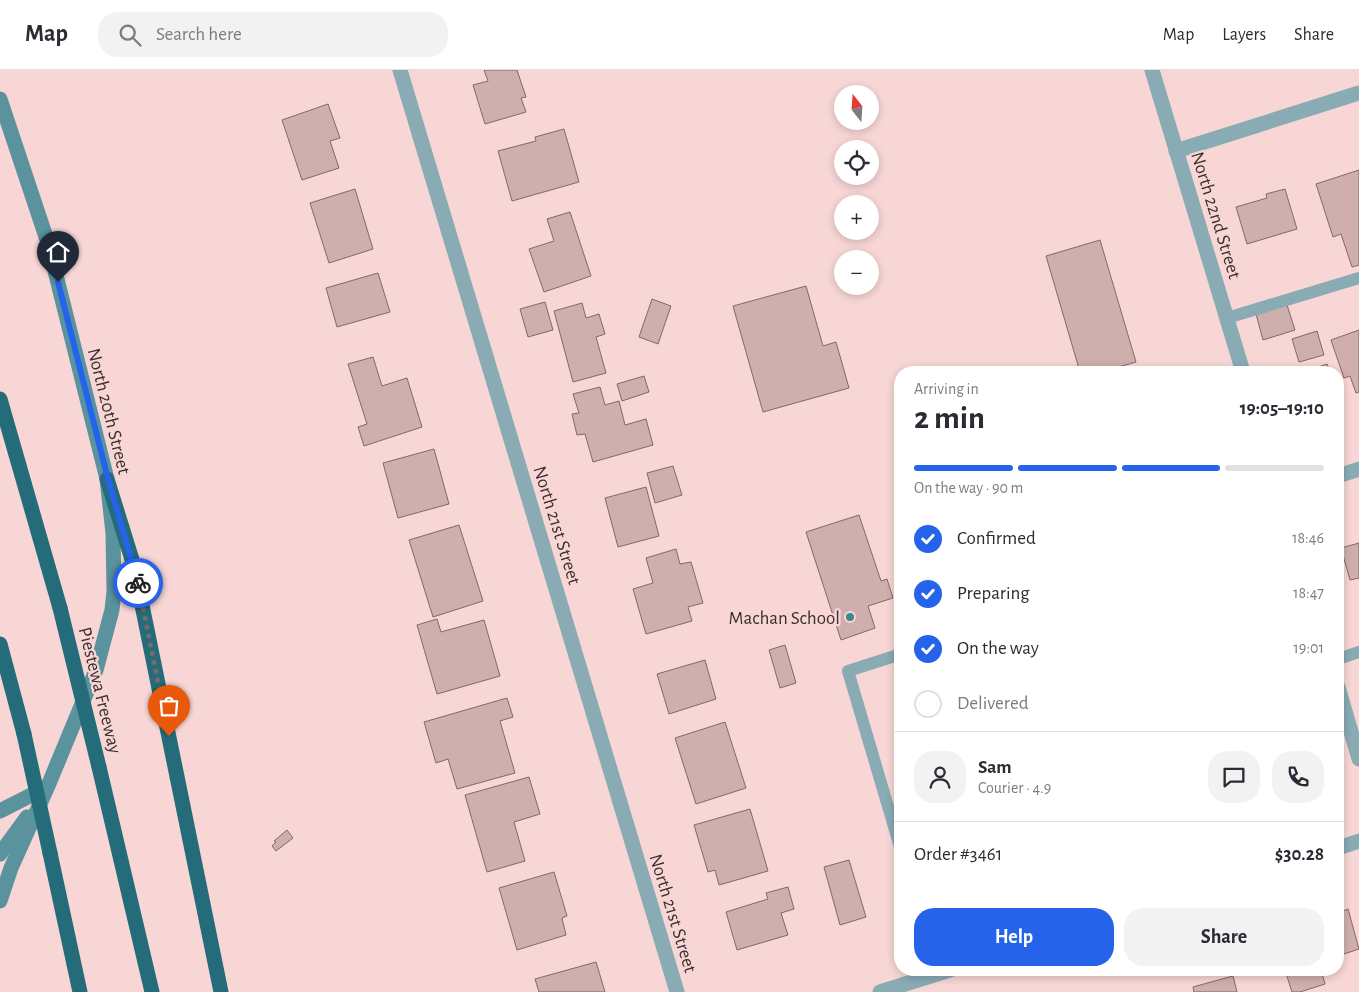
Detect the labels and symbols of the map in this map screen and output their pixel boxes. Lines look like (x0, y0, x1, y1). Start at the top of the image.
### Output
north arrow (834, 85, 879, 130)
street label: North 22nd Street (1187, 150, 1244, 281)
pin (37, 231, 79, 282)
street label: North 20th Street (84, 346, 133, 476)
street label: North 21st Street (529, 464, 584, 587)
courier (113, 558, 163, 608)
place label: Machan School (729, 609, 840, 628)
marker: Machan School (844, 611, 856, 623)
street label: Piestewa Freeway (75, 625, 124, 756)
pin (148, 685, 190, 736)
street label: North 21st Street (645, 852, 700, 975)

